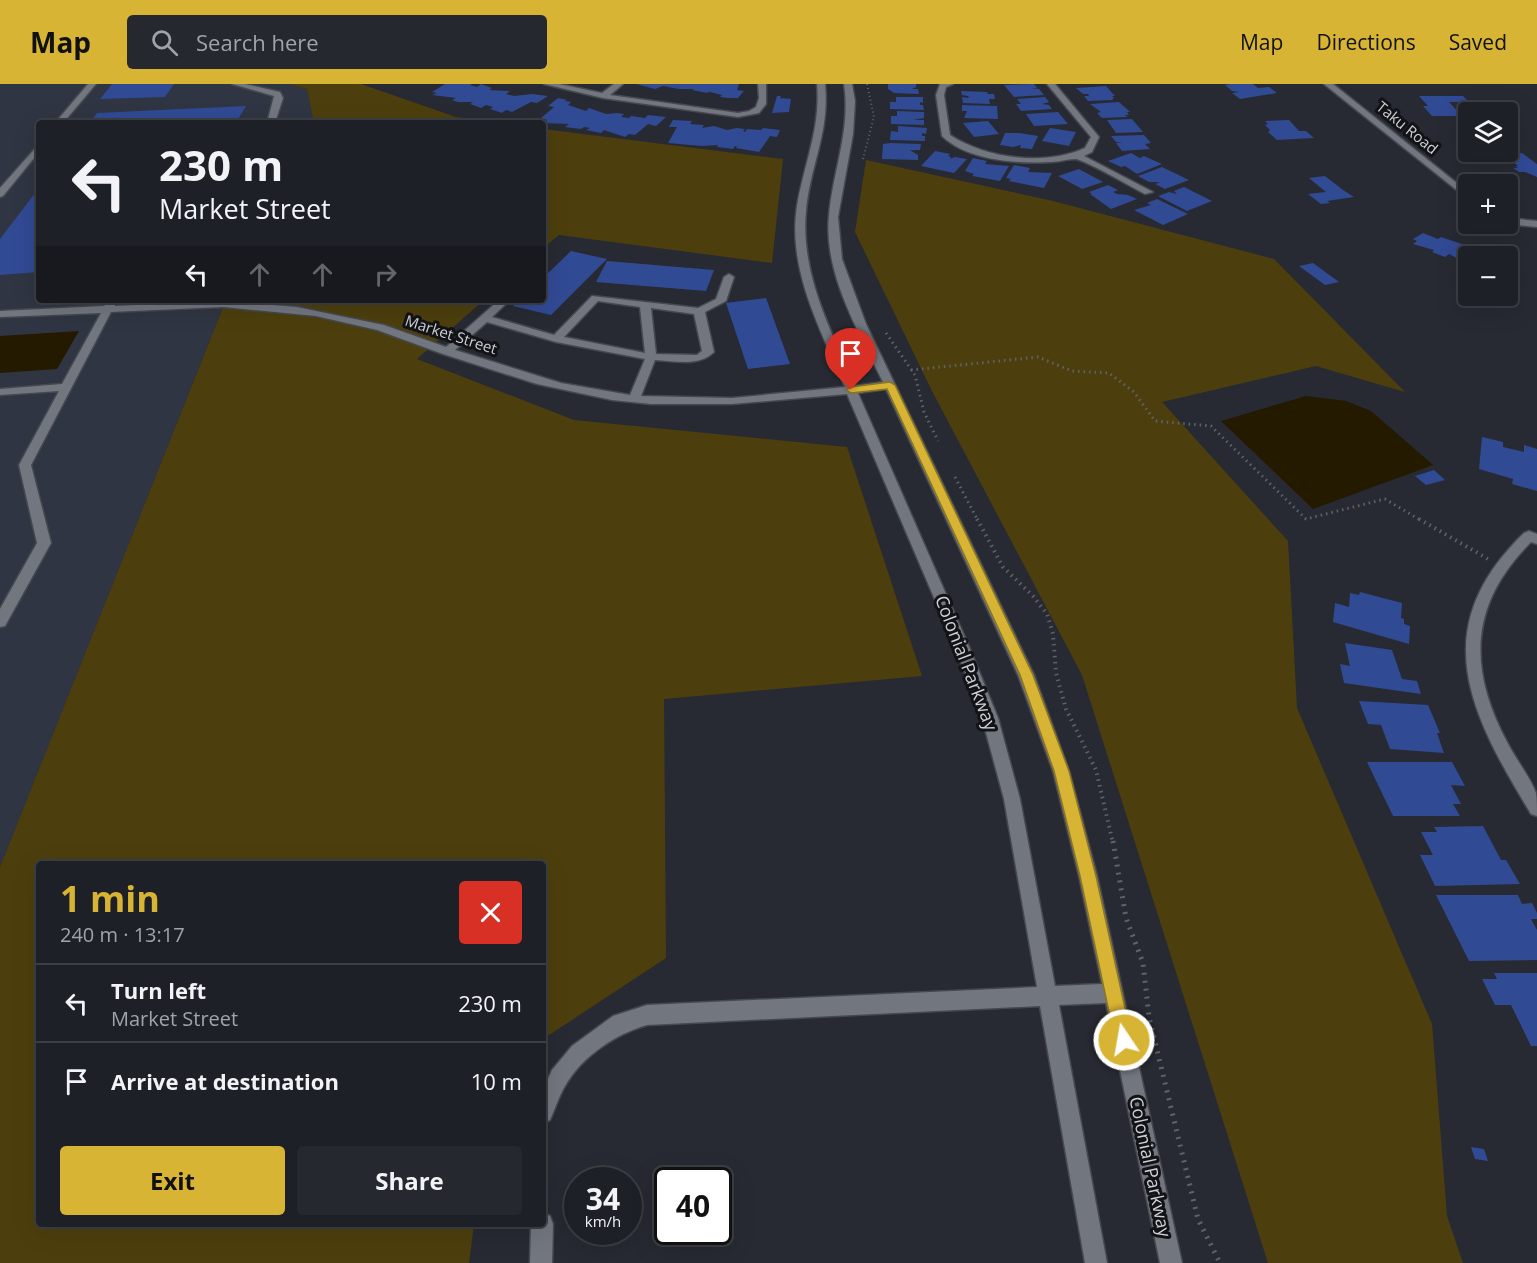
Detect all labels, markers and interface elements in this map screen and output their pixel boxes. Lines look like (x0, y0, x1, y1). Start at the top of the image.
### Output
search box (127, 15, 547, 69)
text: Map (30, 23, 91, 61)
icon: search (148, 26, 181, 59)
text: Search here (196, 27, 319, 57)
text: Map (1240, 28, 1283, 56)
text: Directions (1316, 28, 1416, 56)
text: Saved (1449, 28, 1507, 56)
street label: Taku Road (1373, 96, 1442, 158)
map controls (1458, 102, 1518, 306)
button: layers (1458, 102, 1518, 162)
text: 230 m (159, 136, 283, 193)
icon: left (60, 144, 138, 222)
button: + (1458, 174, 1518, 234)
text: Market Street (159, 190, 331, 227)
button: − (1458, 246, 1518, 306)
icon: left (180, 258, 213, 291)
icon: ahead (243, 258, 276, 291)
icon: ahead (306, 258, 339, 291)
icon: right (369, 258, 402, 291)
street label: Market Street (403, 310, 500, 358)
pin (825, 328, 876, 390)
icon: arrive (834, 337, 867, 370)
street label: Colonial Parkway (930, 592, 1004, 735)
text: 1 min (60, 874, 160, 923)
button: close (459, 881, 522, 944)
text: 240 m · 13:17 (60, 921, 185, 948)
text: Turn left (111, 975, 206, 1005)
icon: left (60, 987, 93, 1020)
text: 230 m (458, 988, 522, 1018)
text: Market Street (111, 1005, 238, 1032)
position arrow (1092, 1008, 1156, 1072)
icon: arrive (60, 1065, 93, 1098)
text: Arrive at destination (111, 1066, 339, 1096)
text: 10 m (471, 1066, 522, 1096)
street label: Colonial Parkway (1124, 1094, 1178, 1240)
button: Exit (60, 1146, 285, 1215)
button: Share (297, 1146, 522, 1215)
speed limit sign: 40 (654, 1167, 732, 1245)
text: 34 (586, 1178, 620, 1219)
text: km/h (585, 1211, 621, 1231)

